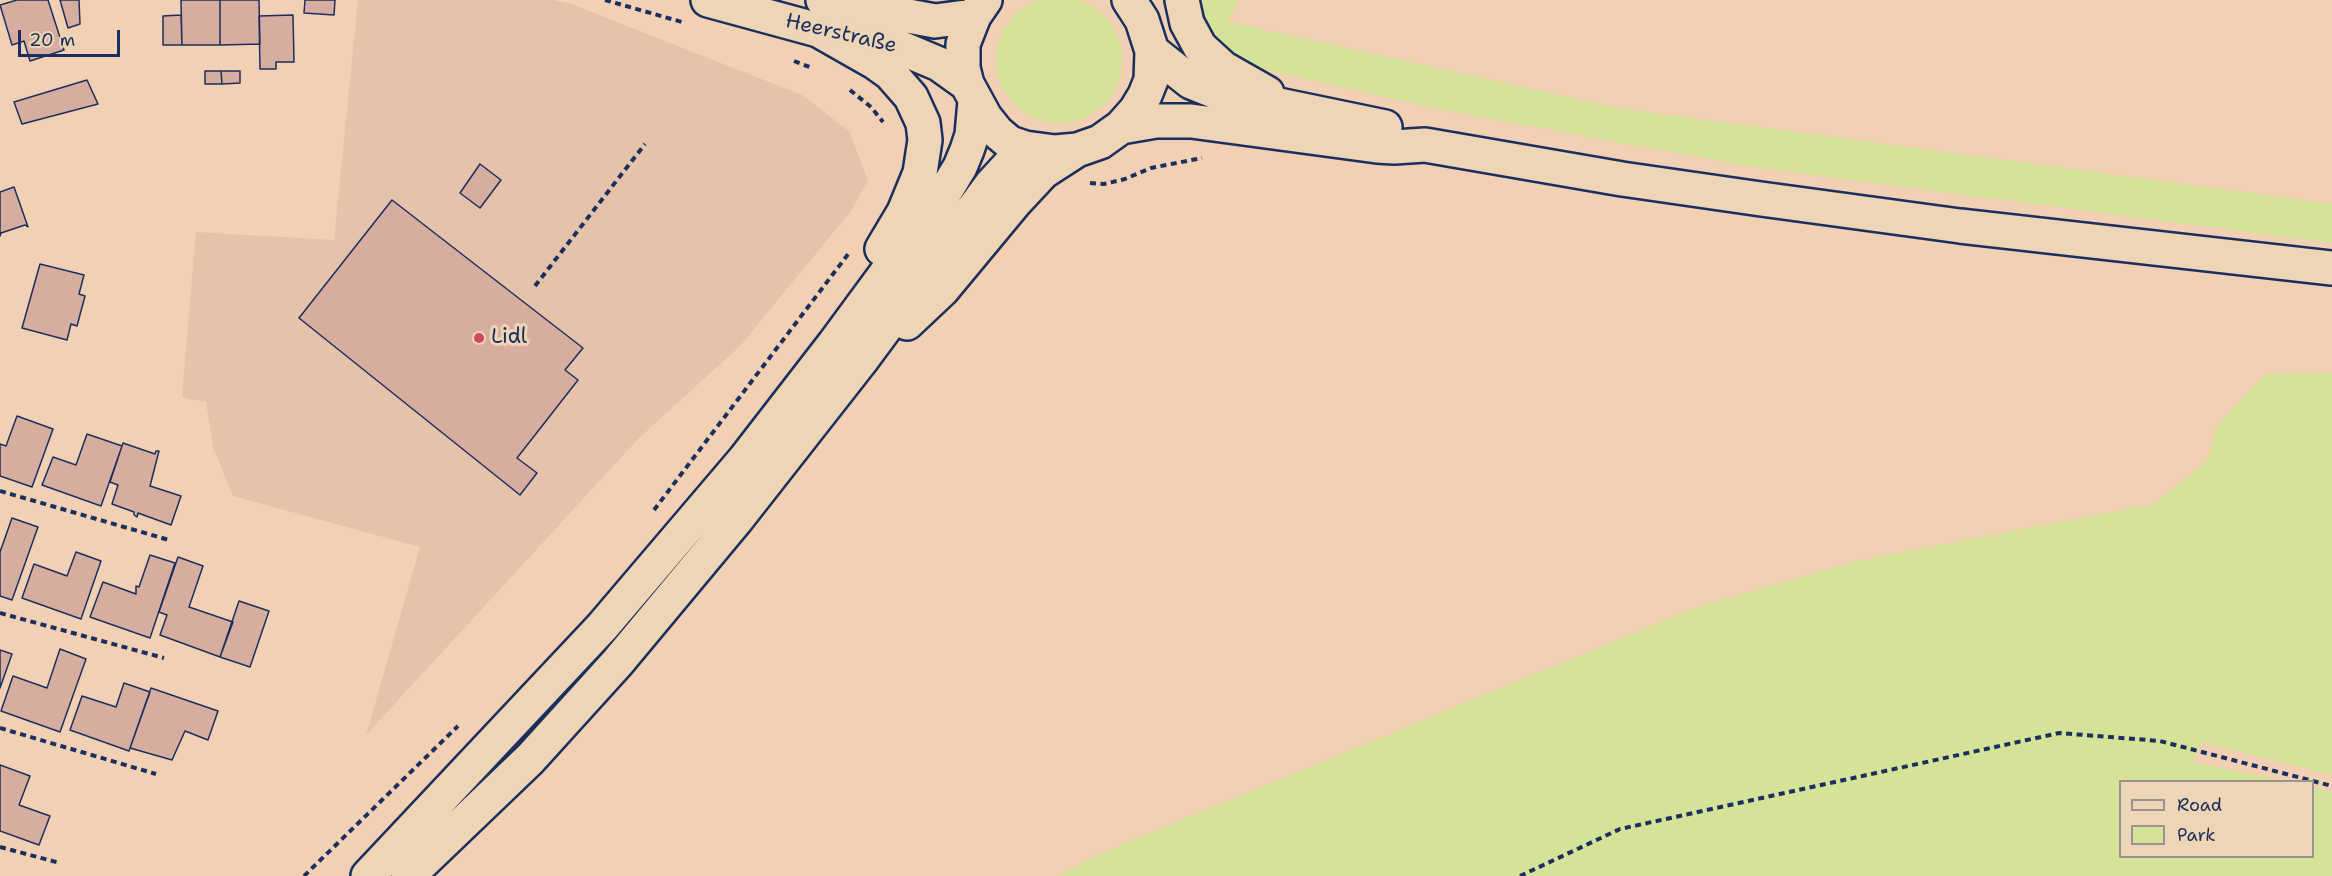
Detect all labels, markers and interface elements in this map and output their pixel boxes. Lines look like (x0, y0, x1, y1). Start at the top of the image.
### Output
street label: Heerstraße (783, 9, 899, 59)
scale bar (21, 18, 123, 56)
text: 20 m (29, 28, 75, 52)
place label: Lidl (491, 325, 527, 351)
marker: Lidl (472, 331, 486, 345)
legend (2119, 780, 2314, 858)
text: Road (2177, 793, 2222, 817)
text: Park (2177, 823, 2216, 847)

